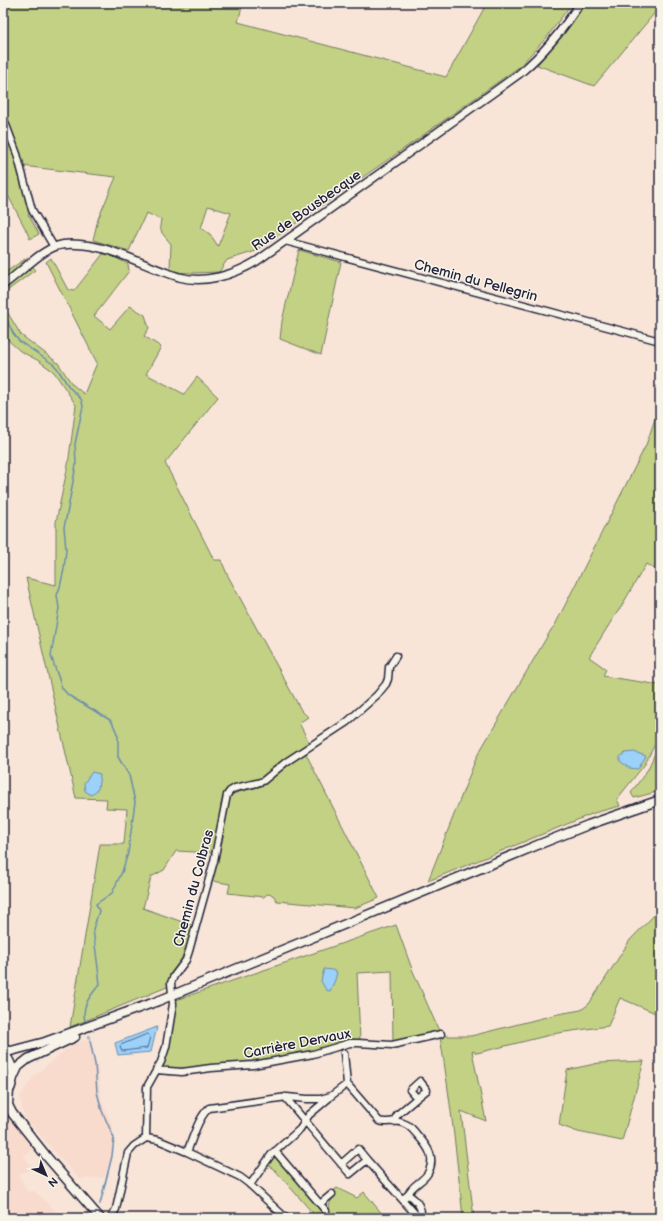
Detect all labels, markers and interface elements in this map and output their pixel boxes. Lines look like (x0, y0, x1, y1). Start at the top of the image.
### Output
street label: Rue de Bousbecque (248, 166, 364, 255)
street label: Chemin du Pellegrin (412, 256, 540, 305)
street label: Chemin du Colbras (170, 828, 217, 949)
street label: Carrière Dervaux (242, 1025, 353, 1062)
north arrow (26, 1155, 66, 1195)
text: N (45, 1174, 60, 1189)

